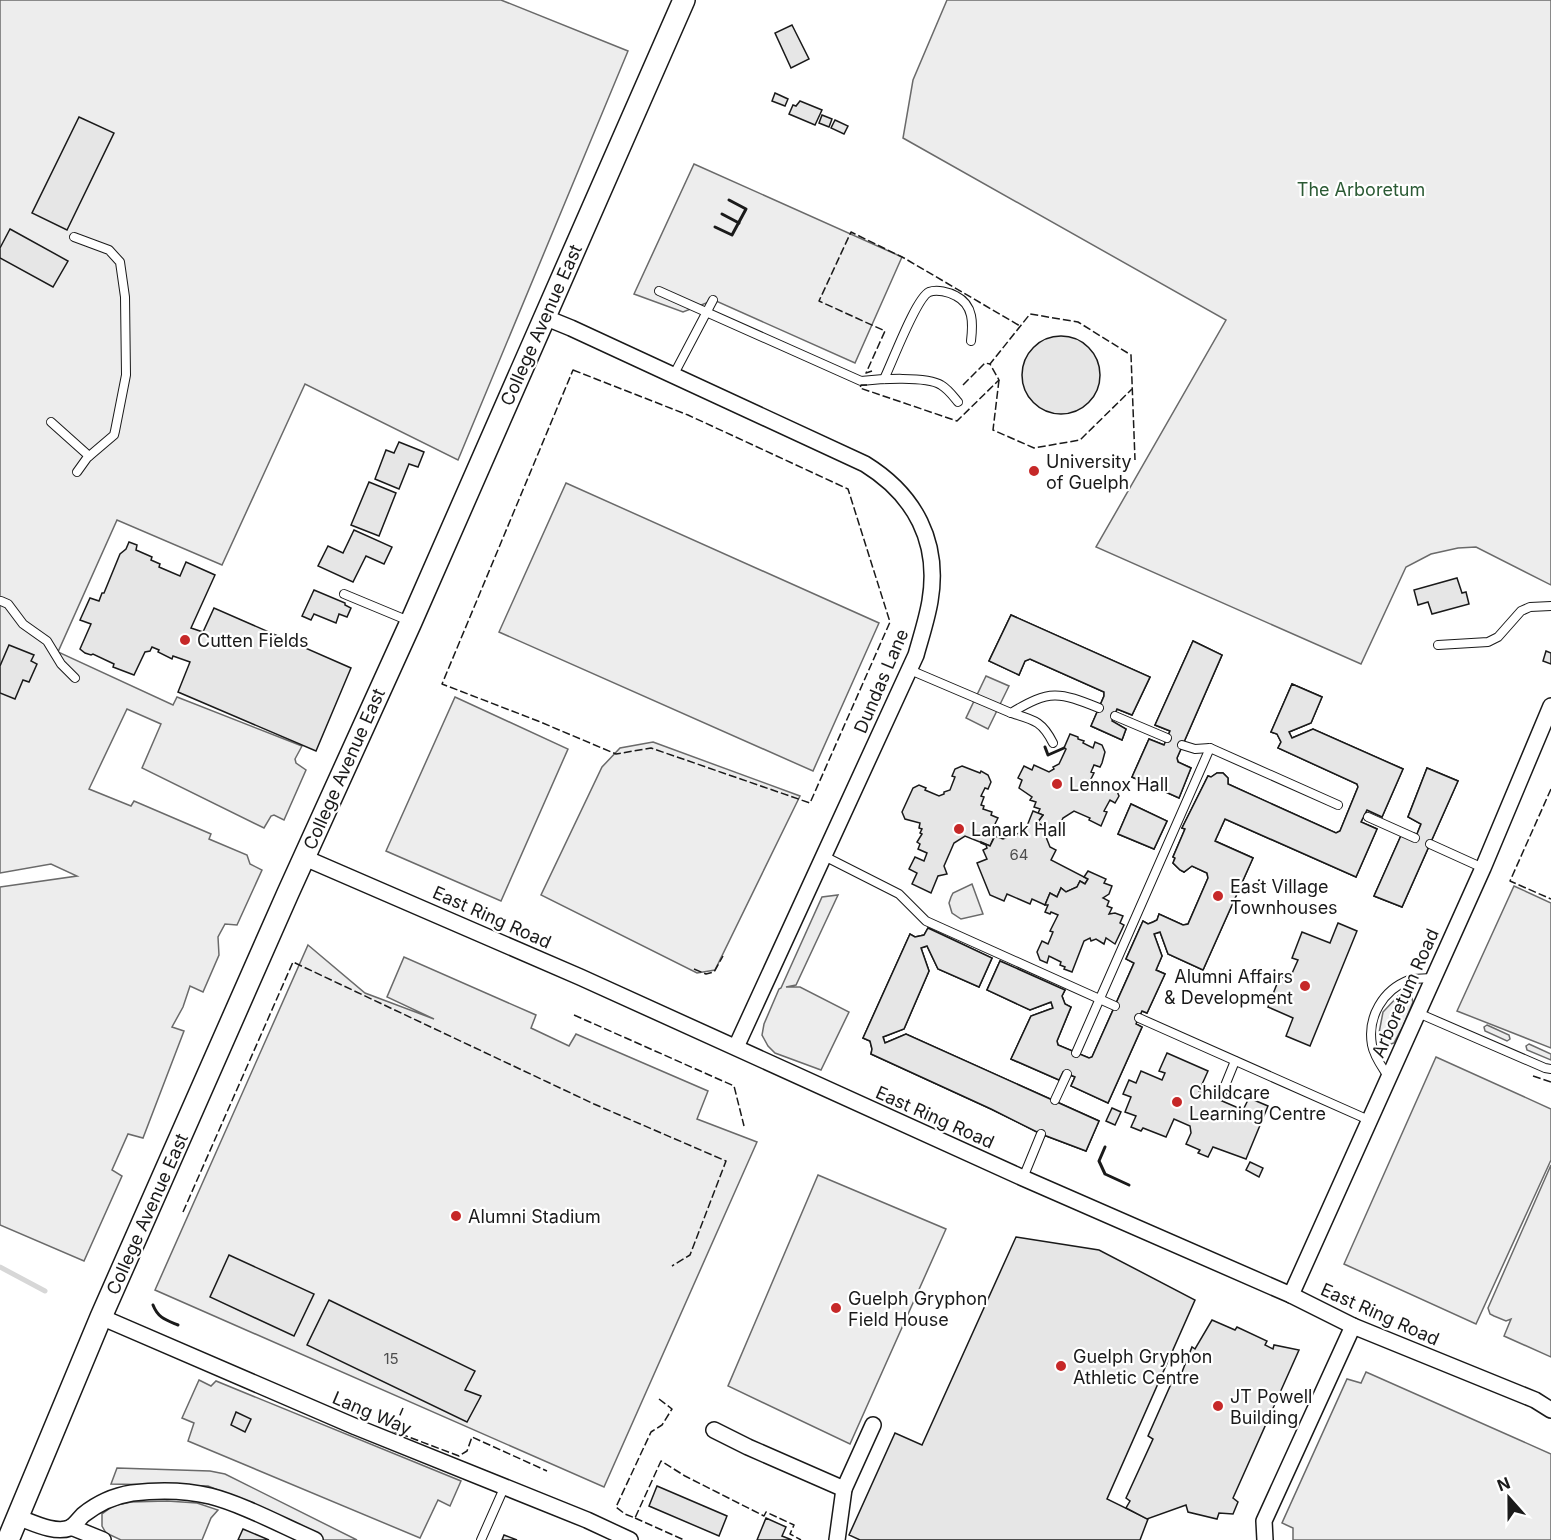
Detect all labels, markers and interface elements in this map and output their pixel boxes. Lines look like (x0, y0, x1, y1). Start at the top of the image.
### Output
park label: The Arboretum (1297, 179, 1425, 200)
street label: College Avenue East (496, 241, 586, 409)
place label: University of Guelph (1046, 451, 1132, 493)
marker: University of Guelph (1027, 464, 1041, 478)
street label: Dundas Lane (850, 626, 912, 736)
place label: Cutten Fields (197, 630, 309, 651)
marker: Cutten Fields (178, 633, 192, 647)
street label: College Avenue East (299, 685, 389, 853)
place label: Lennox Hall (1069, 774, 1168, 795)
marker: Lennox Hall (1050, 777, 1064, 791)
place label: Lanark Hall (971, 819, 1066, 840)
marker: Lanark Hall (952, 822, 966, 836)
house number: 64 (1010, 845, 1029, 864)
place label: East Village Townhouses (1230, 876, 1338, 918)
street label: East Ring Road (429, 881, 555, 953)
marker: East Village Townhouses (1211, 889, 1225, 903)
street label: Arboretum Road (1367, 925, 1443, 1061)
place label: Alumni Affairs & Development (1164, 966, 1293, 1008)
marker: Alumni Affairs & Development (1298, 979, 1312, 993)
street label: East Ring Road (872, 1081, 998, 1153)
place label: Childcare Learning Centre (1189, 1082, 1326, 1124)
marker: Childcare Learning Centre (1170, 1095, 1184, 1109)
street label: College Avenue East (102, 1130, 192, 1298)
place label: Alumni Stadium (468, 1206, 601, 1227)
marker: Alumni Stadium (449, 1209, 463, 1223)
street label: East Ring Road (1317, 1278, 1443, 1350)
place label: Guelph Gryphon Field House (848, 1288, 987, 1330)
marker: Guelph Gryphon Field House (829, 1301, 843, 1315)
place label: Guelph Gryphon Athletic Centre (1073, 1346, 1212, 1388)
house number: 15 (383, 1349, 399, 1368)
marker: Guelph Gryphon Athletic Centre (1054, 1359, 1068, 1373)
place label: JT Powell Building (1230, 1386, 1312, 1428)
street label: Lang Way (329, 1387, 415, 1439)
marker: JT Powell Building (1211, 1399, 1225, 1413)
north arrow (1479, 1468, 1539, 1528)
text: N (1494, 1472, 1513, 1496)

